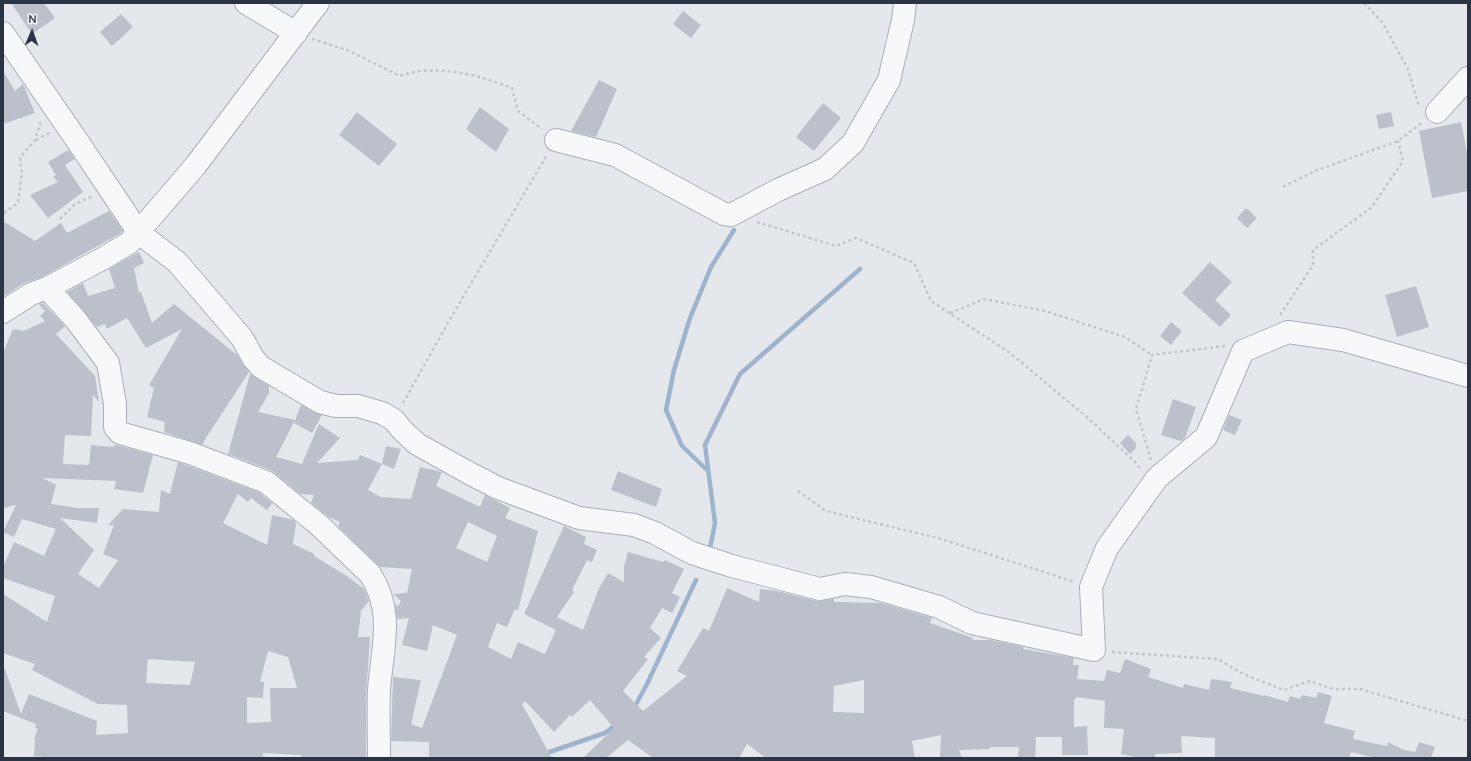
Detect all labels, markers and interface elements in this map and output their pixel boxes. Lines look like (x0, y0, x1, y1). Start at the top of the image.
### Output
north arrow (12, 12, 52, 52)
text: N (28, 12, 37, 27)

